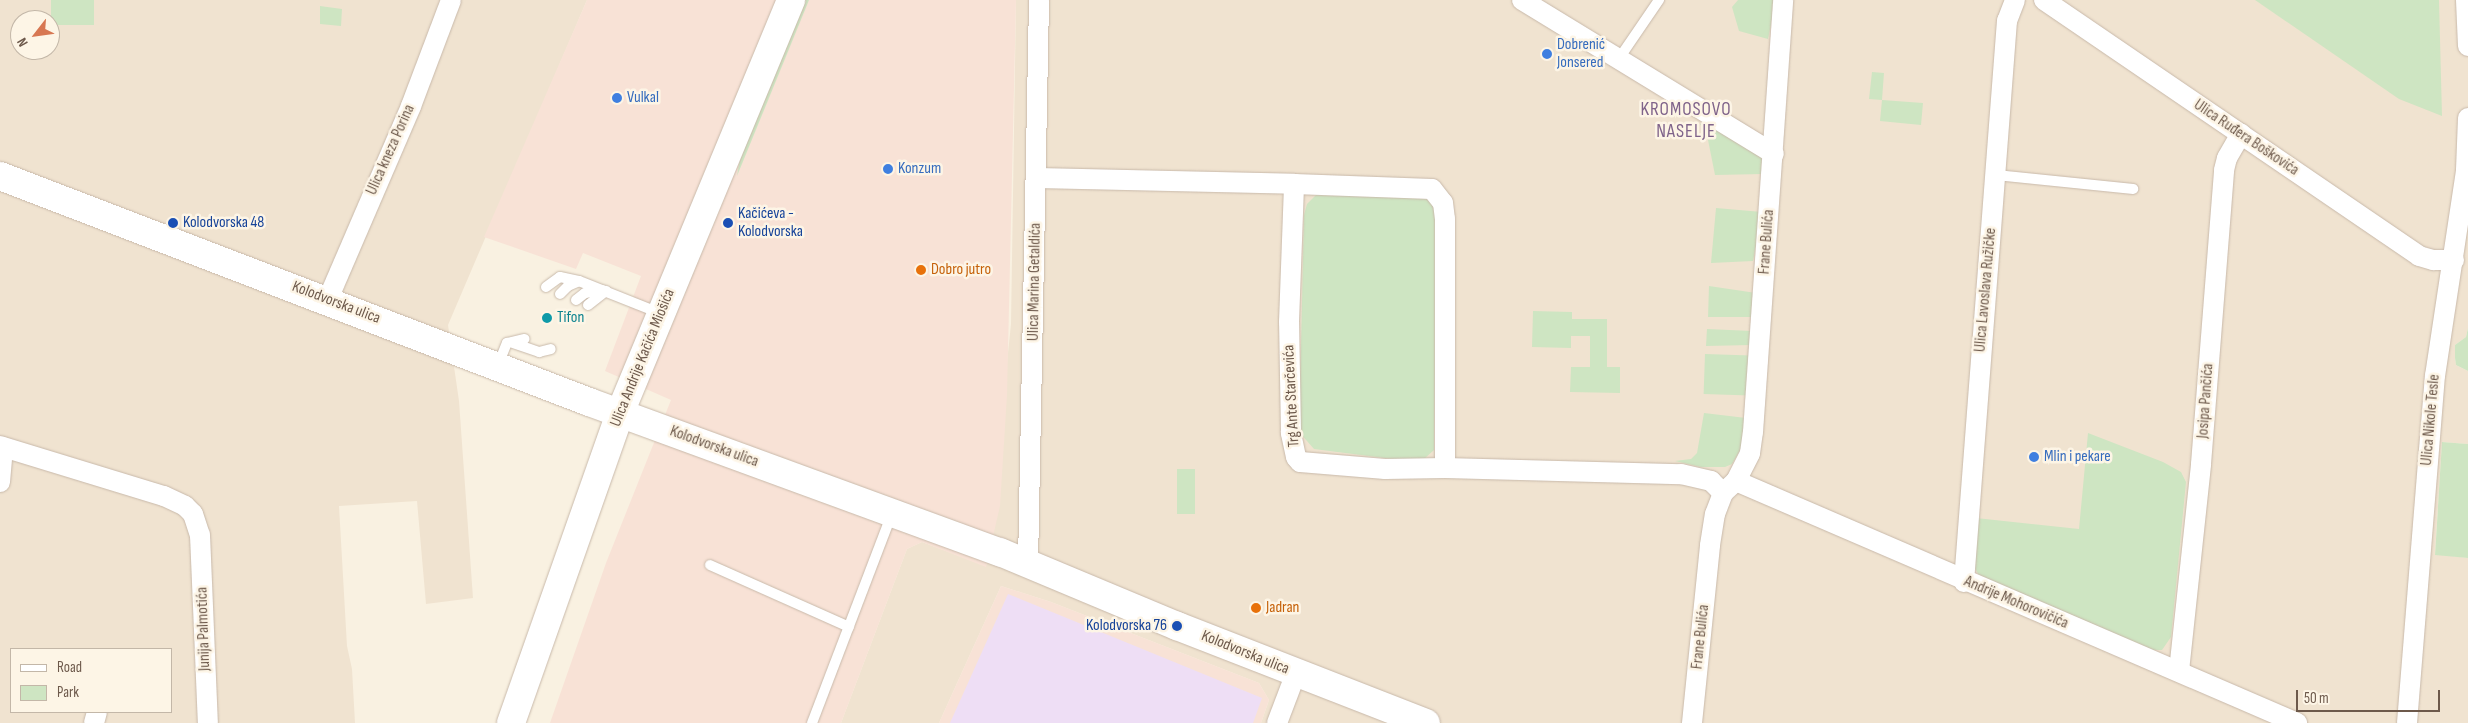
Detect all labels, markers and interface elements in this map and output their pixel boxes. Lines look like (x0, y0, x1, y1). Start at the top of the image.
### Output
north arrow (10, 10, 60, 60)
text: N (13, 35, 32, 50)
place label: Dobrenić Jonsered (1557, 35, 1605, 73)
marker: Dobrenić Jonsered (1541, 48, 1553, 60)
place label: Vulkal (627, 88, 659, 108)
marker: Vulkal (611, 92, 623, 104)
street label: Ulica Ruđera Boškovića (2190, 96, 2302, 180)
district label: KROMOSOVO NASELJE (1639, 99, 1733, 143)
street label: Ulica kneza Porina (363, 102, 419, 198)
place label: Konzum (898, 159, 941, 179)
marker: Konzum (882, 163, 894, 175)
place label: Kačićeva - Kolodvorska (738, 204, 803, 242)
street label: Frane Bulića (1755, 209, 1779, 275)
place label: Kolodvorska 48 (183, 213, 264, 233)
marker: Kolodvorska 48 (167, 217, 179, 229)
marker: Kačićeva - Kolodvorska (722, 217, 734, 229)
street label: Ulica Marina Getaldića (1024, 223, 1046, 341)
street label: Ulica Lavoslava Ružičke (1971, 227, 2001, 353)
place label: Dobro jutro (931, 260, 991, 280)
marker: Dobro jutro (915, 264, 927, 276)
street label: Kolodvorska ulica (289, 277, 383, 329)
street label: Ulica Andrije Kačića Miošića (607, 286, 679, 430)
place label: Tifon (557, 308, 584, 328)
marker: Tifon (541, 312, 553, 324)
street label: Trg Ante Starčevića (1280, 344, 1304, 448)
street label: Josipa Pančića (2194, 363, 2218, 439)
street label: Ulica Nikole Tesle (2417, 373, 2445, 467)
street label: Kolodvorska ulica (667, 422, 761, 472)
place label: Mlin i pekare (2044, 447, 2111, 467)
marker: Mlin i pekare (2028, 451, 2040, 463)
street label: Andrije Mohorovičića (1961, 572, 2071, 634)
street label: Junija Palmotića (193, 587, 215, 671)
place label: Jadran (1266, 598, 1299, 618)
marker: Jadran (1250, 602, 1262, 614)
street label: Frane Bulića (1688, 604, 1714, 670)
place label: Kolodvorska 76 (1086, 616, 1167, 636)
marker: Kolodvorska 76 (1171, 620, 1183, 632)
street label: Kolodvorska ulica (1198, 627, 1292, 679)
legend (10, 648, 172, 713)
text: Road (57, 658, 82, 677)
scale bar (2298, 680, 2442, 712)
text: Park (57, 683, 79, 702)
text: 50 m (2304, 689, 2329, 708)

